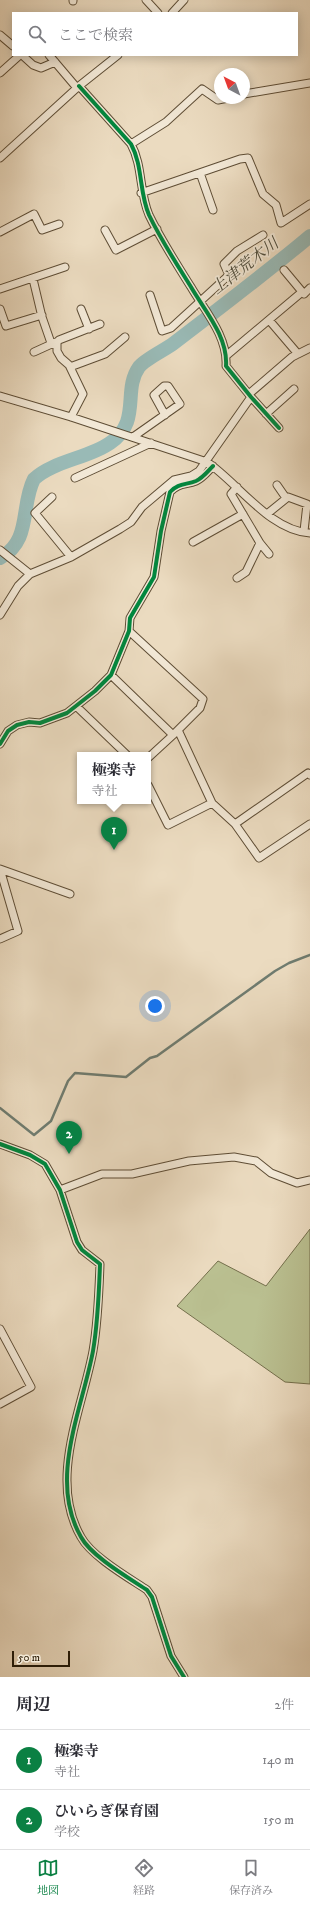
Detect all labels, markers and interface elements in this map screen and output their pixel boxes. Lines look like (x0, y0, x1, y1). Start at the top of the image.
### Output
search box (12, 12, 298, 56)
icon: search (26, 23, 48, 45)
text: ここで検索 (58, 26, 133, 45)
north arrow (214, 68, 250, 104)
water label: 上津荒木川 (207, 232, 284, 299)
popup (77, 752, 151, 804)
text: 極楽寺 (91, 761, 137, 780)
text: 寺社 (91, 783, 118, 799)
pin: 1 (101, 817, 127, 850)
your location (145, 996, 165, 1016)
pin: 2 (56, 1121, 82, 1154)
scale bar (12, 1649, 70, 1668)
text: 50 m (18, 1651, 40, 1665)
text: 周辺 (16, 1694, 50, 1716)
text: 2件 (275, 1697, 294, 1713)
text: 極楽寺 (54, 1742, 99, 1761)
text: 1 (27, 1752, 31, 1768)
text: 140 m (262, 1752, 294, 1768)
text: 寺社 (54, 1764, 80, 1780)
text: ひいらぎ保育園 (54, 1802, 159, 1821)
text: 2 (26, 1812, 32, 1828)
text: 150 m (263, 1812, 294, 1828)
text: 学校 (54, 1824, 80, 1840)
tab: 地図 (37, 1857, 59, 1898)
tab: 経路 (133, 1857, 155, 1898)
tab: 保存済み (229, 1857, 273, 1898)

